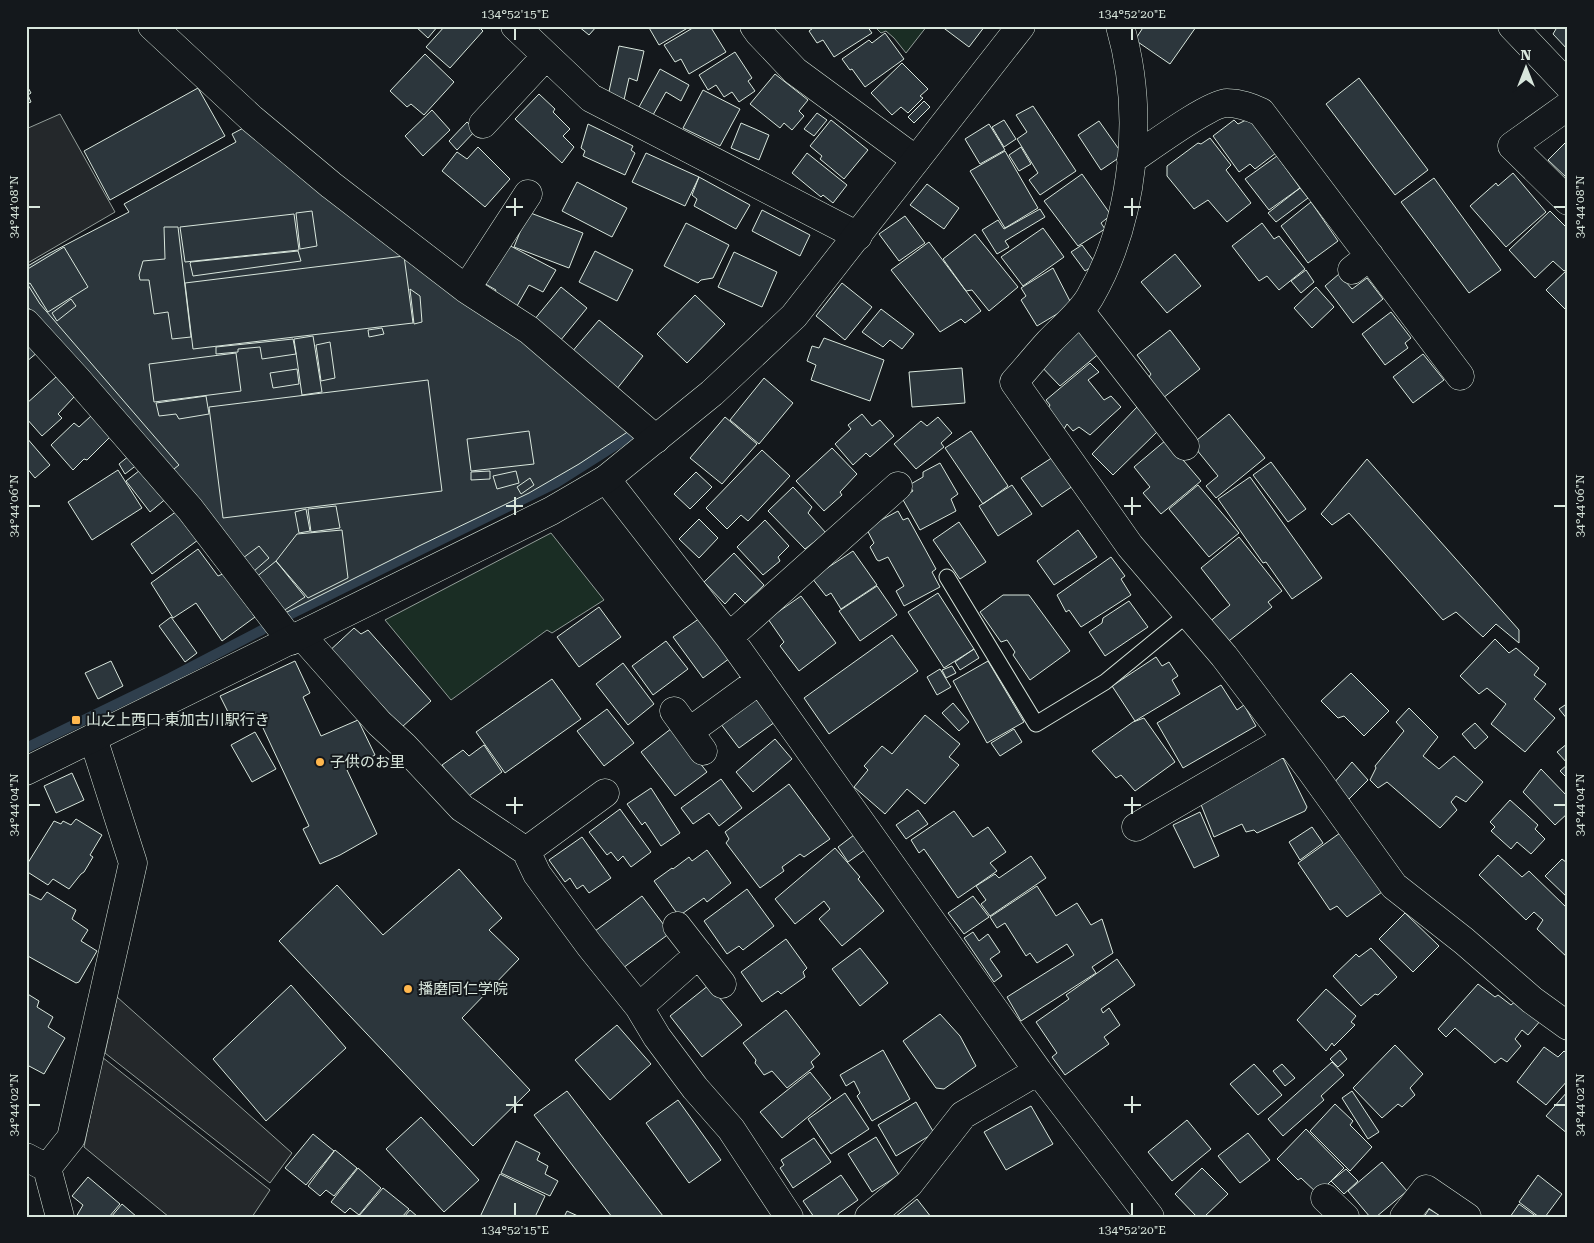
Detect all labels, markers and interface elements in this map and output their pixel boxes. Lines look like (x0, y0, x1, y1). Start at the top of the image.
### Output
text: 134°52'15"E (481, 7, 549, 21)
text: 134°52'20"E (1098, 7, 1166, 21)
north arrow (1502, 42, 1552, 92)
text: N (1521, 47, 1532, 63)
text: 34°44'08"N (7, 175, 21, 239)
text: 34°44'08"N (1573, 175, 1587, 239)
text: 34°44'06"N (7, 474, 21, 538)
text: 34°44'06"N (1573, 474, 1587, 538)
place label: 山之上西口 東加古川駅行き (86, 711, 270, 729)
marker: 山之上西口 東加古川駅行き (70, 714, 82, 726)
place label: 子供のお里 (330, 753, 405, 771)
marker: 子供のお里 (314, 756, 326, 768)
text: 34°44'04"N (7, 773, 21, 837)
text: 34°44'04"N (1573, 773, 1587, 837)
place label: 播磨同仁学院 (418, 980, 508, 998)
marker: 播磨同仁学院 (402, 983, 414, 995)
text: 34°44'02"N (7, 1073, 21, 1137)
text: 34°44'02"N (1573, 1073, 1587, 1137)
text: 134°52'15"E (481, 1223, 549, 1237)
text: 134°52'20"E (1098, 1223, 1166, 1237)

